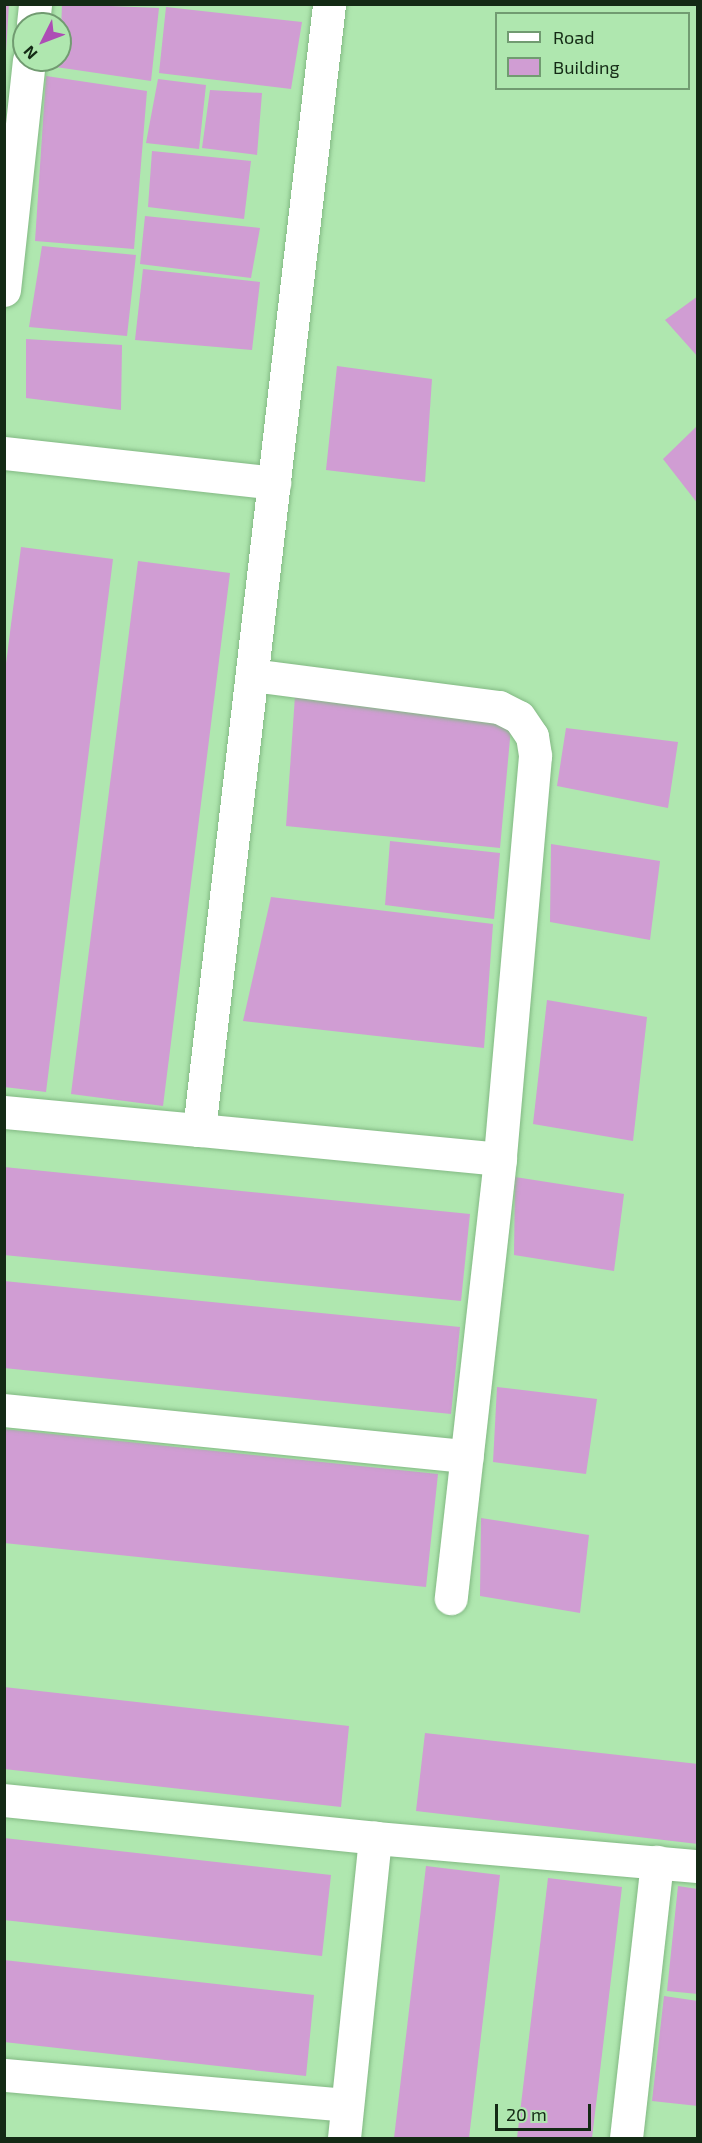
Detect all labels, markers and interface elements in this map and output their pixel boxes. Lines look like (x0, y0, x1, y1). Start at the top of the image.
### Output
north arrow (12, 12, 72, 72)
legend (495, 12, 690, 90)
text: Road (553, 26, 594, 48)
text: N (19, 42, 41, 64)
text: Building (553, 56, 620, 78)
scale bar (498, 2092, 594, 2130)
text: 20 m (506, 2103, 547, 2125)

